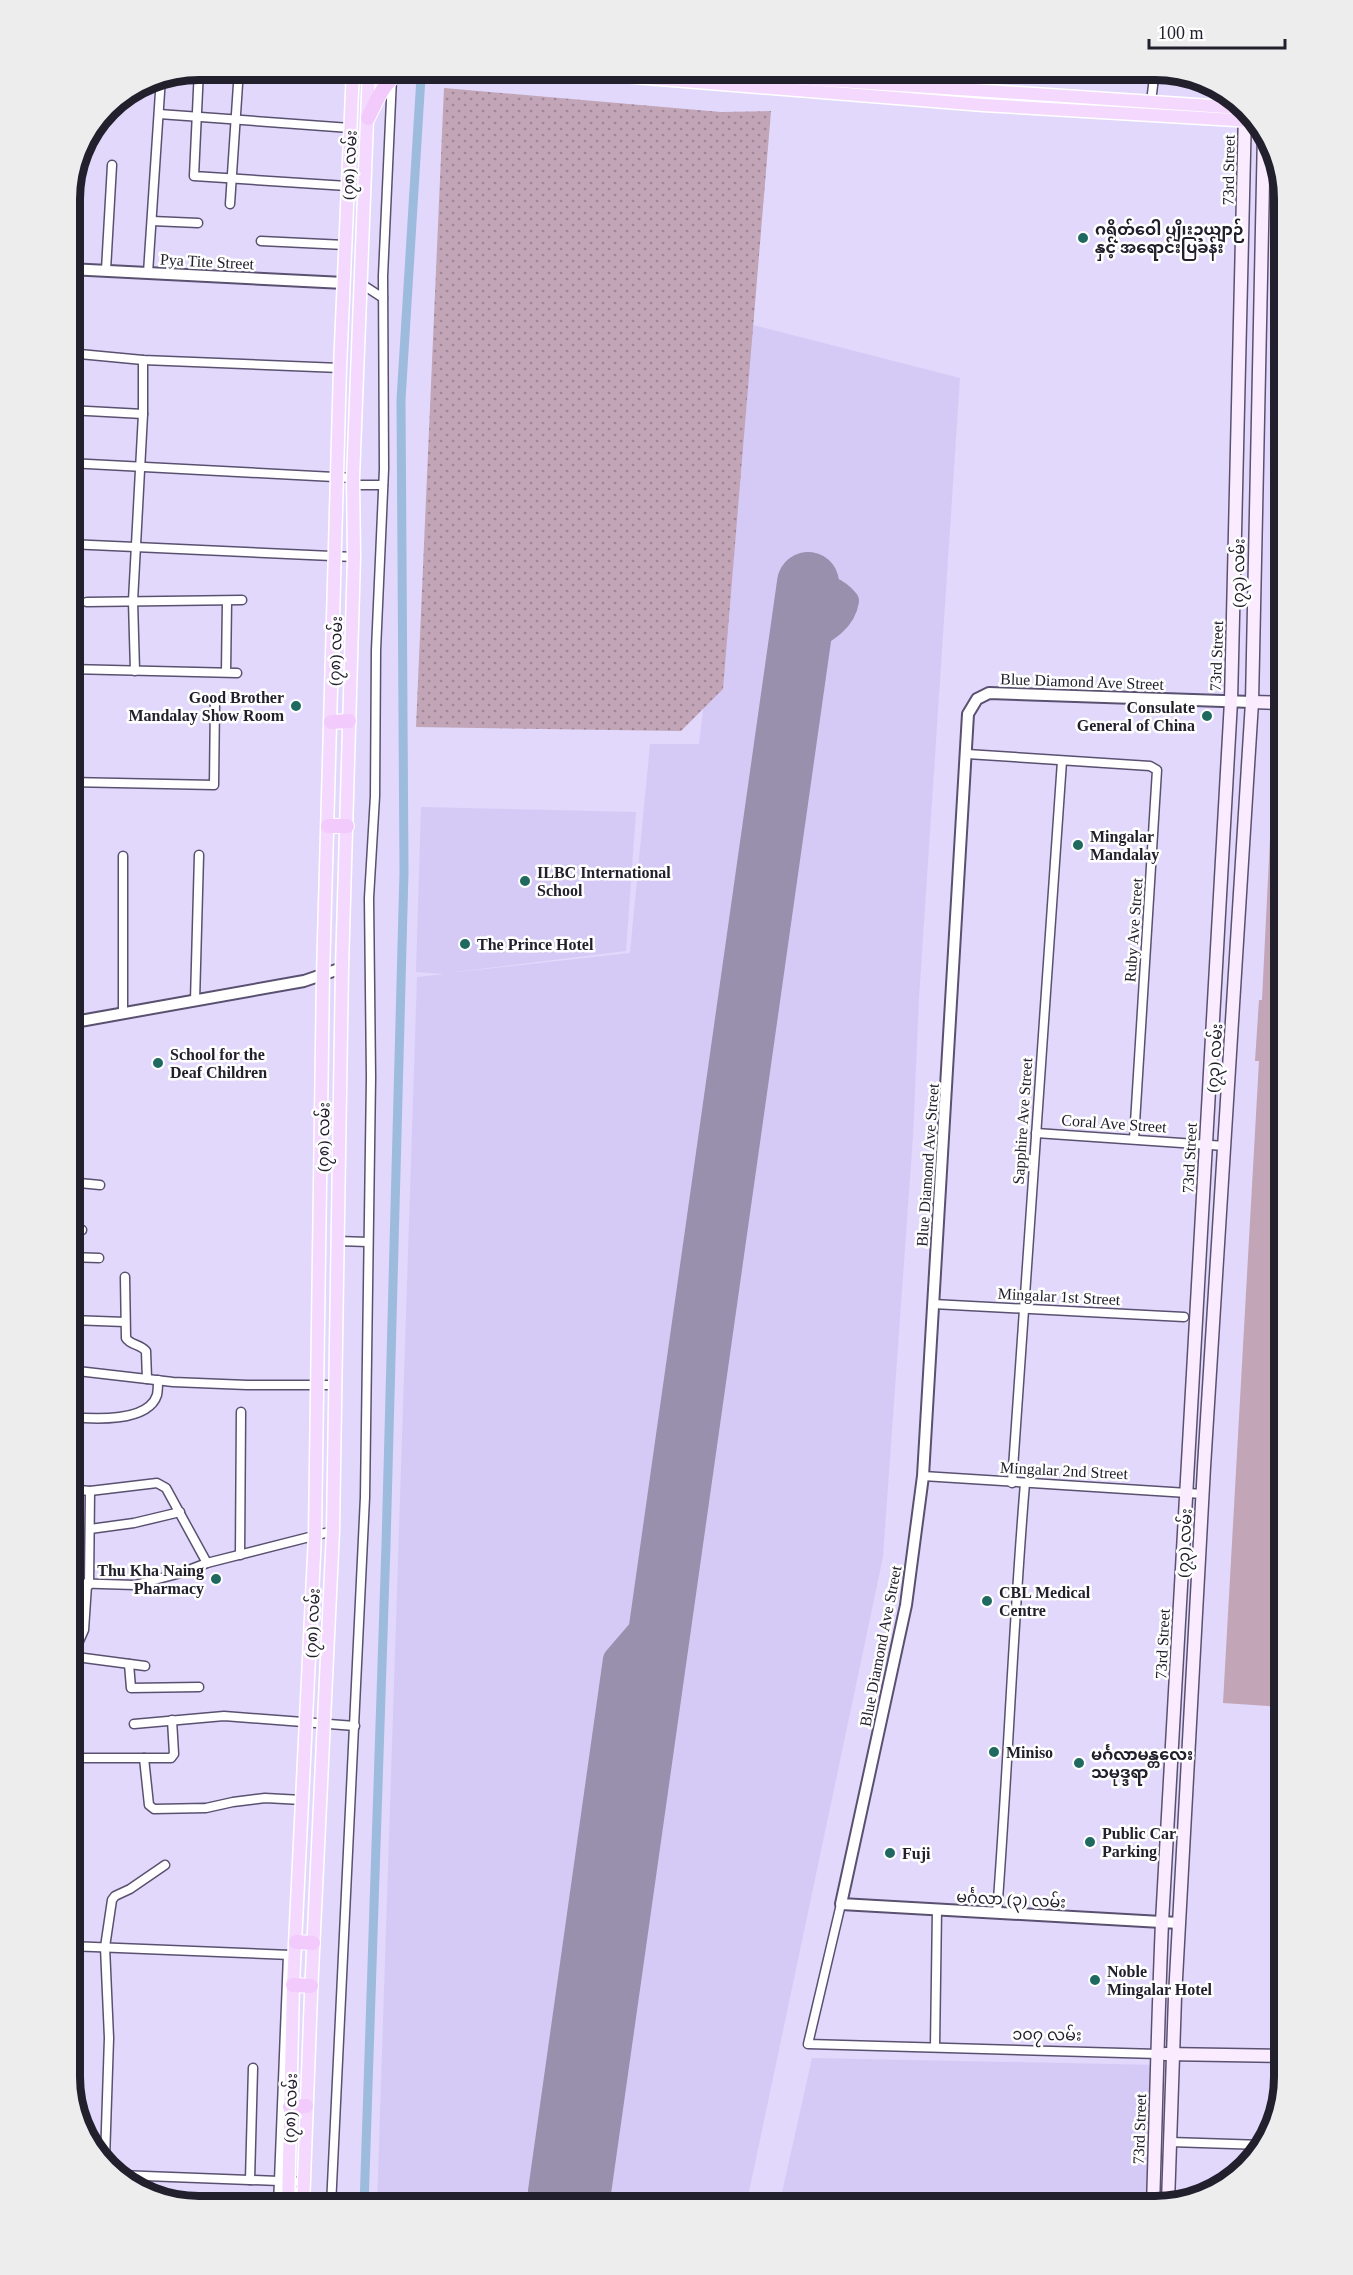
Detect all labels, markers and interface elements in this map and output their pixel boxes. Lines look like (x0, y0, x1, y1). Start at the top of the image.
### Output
scale bar (1149, 12, 1286, 50)
text: 100 m (1158, 23, 1204, 43)
street label: (၇၈) လမ်း (336, 130, 365, 201)
street label: 73rd Street (1219, 134, 1238, 205)
place label: ဂရိတ်ဝေါ ပျိုးဥယျာဉ် နှင့် အရောင်းပြခန်း (1095, 218, 1245, 261)
marker: ဂရိတ်ဝေါ ပျိုးဥယျာဉ် နှင့် အရောင်းပြခန်း (1076, 231, 1090, 245)
street label: Pya Tite Street (159, 251, 255, 273)
street label: (၇၃) လမ်း (1226, 538, 1253, 608)
street label: (၇၈) လမ်း (323, 616, 350, 686)
street label: 73rd Street (1207, 620, 1226, 692)
street label: Blue Diamond Ave Street (1000, 670, 1165, 693)
place label: Good Brother Mandalay Show Room (128, 689, 285, 725)
marker: Good Brother Mandalay Show Room (289, 699, 303, 713)
place label: Consulate General of China (1077, 699, 1195, 734)
marker: Consulate General of China (1200, 709, 1214, 723)
place label: Mingalar Mandalay (1090, 828, 1159, 864)
marker: Mingalar Mandalay (1071, 838, 1085, 852)
place label: ILBC International School (537, 864, 671, 899)
marker: ILBC International School (518, 874, 532, 888)
street label: Ruby Ave Street (1121, 877, 1147, 983)
place label: The Prince Hotel (477, 936, 594, 953)
marker: The Prince Hotel (458, 937, 472, 951)
street label: (၇၃) လမ်း (1201, 1023, 1230, 1094)
place label: School for the Deaf Children (170, 1046, 267, 1081)
marker: School for the Deaf Children (151, 1056, 165, 1070)
street label: Sapphire Ave Street (1010, 1057, 1036, 1185)
street label: Blue Diamond Ave Street (913, 1082, 942, 1247)
street label: (၇၈) လမ်း (311, 1102, 338, 1172)
street label: Coral Ave Street (1061, 1111, 1168, 1136)
street label: 73rd Street (1179, 1122, 1200, 1194)
street label: Mingalar 1st Street (997, 1285, 1121, 1309)
street label: Mingalar 2nd Street (1000, 1459, 1129, 1483)
street label: (၇၃) လမ်း (1171, 1508, 1200, 1578)
place label: Thu Kha Naing Pharmacy (97, 1562, 204, 1598)
street label: Blue Diamond Ave Street (857, 1564, 905, 1728)
marker: Thu Kha Naing Pharmacy (209, 1572, 223, 1586)
place label: CBL Medical Centre (999, 1584, 1091, 1619)
street label: (၇၈) လမ်း (299, 1588, 328, 1659)
marker: CBL Medical Centre (980, 1594, 994, 1608)
street label: 73rd Street (1152, 1608, 1173, 1680)
place label: Miniso (1006, 1744, 1053, 1761)
place label: မင်္ဂလာမန္တလေး သမုဒ္ဒရာ (1091, 1744, 1193, 1786)
marker: Miniso (987, 1745, 1001, 1759)
marker: မင်္ဂလာမန္တလေး သမုဒ္ဒရာ (1072, 1756, 1086, 1770)
place label: Public Car Parking (1102, 1825, 1176, 1861)
marker: Public Car Parking (1083, 1835, 1097, 1849)
place label: Fuji (902, 1845, 931, 1863)
marker: Fuji (883, 1846, 897, 1860)
street label: မင်္ဂလာ (၃) လမ်း (955, 1885, 1066, 1916)
place label: Noble Mingalar Hotel (1107, 1963, 1213, 1999)
marker: Noble Mingalar Hotel (1088, 1973, 1102, 1987)
street label: ၁၀၇ လမ်း (1012, 2022, 1082, 2049)
street label: (၇၈) လမ်း (278, 2073, 305, 2143)
street label: 73rd Street (1130, 2093, 1149, 2165)

